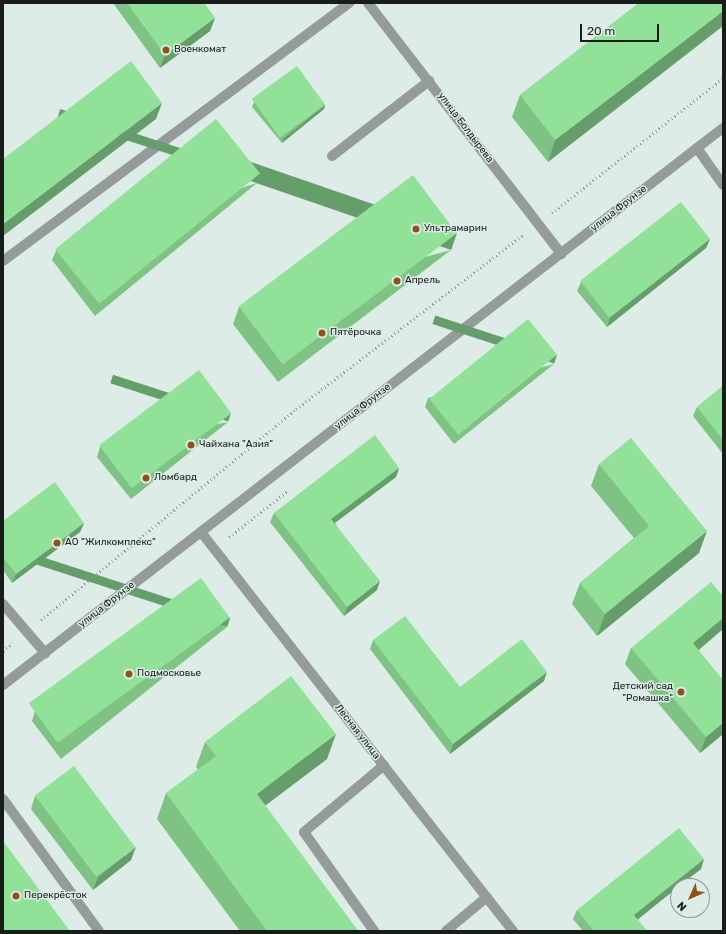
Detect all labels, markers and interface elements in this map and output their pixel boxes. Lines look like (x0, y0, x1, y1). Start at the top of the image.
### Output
scale bar (582, 16, 661, 42)
text: 20 m (587, 24, 615, 38)
place label: Военкомат (174, 44, 226, 56)
marker: Военкомат (161, 45, 171, 55)
street label: улица Болдырева (435, 91, 495, 165)
street label: улица Фрунзе (589, 183, 649, 235)
place label: Ультрамарин (424, 223, 487, 235)
marker: Ультрамарин (411, 224, 421, 234)
place label: Апрель (405, 275, 440, 287)
marker: Апрель (392, 276, 402, 286)
place label: Пятёрочка (330, 327, 381, 339)
marker: Пятёрочка (317, 328, 327, 338)
street label: улица Фрунзе (333, 381, 393, 433)
place label: Чайхана "Азия" (199, 439, 273, 451)
marker: Чайхана "Азия" (186, 440, 196, 450)
place label: Ломбард (154, 472, 197, 484)
marker: Ломбард (141, 473, 151, 483)
place label: АО "Жилкомплекс" (65, 537, 156, 549)
marker: АО "Жилкомплекс" (52, 538, 62, 548)
street label: улица Фрунзе (77, 579, 137, 631)
place label: Подмосковье (137, 668, 201, 680)
marker: Подмосковье (124, 669, 134, 679)
place label: Детский сад "Ромашка" (613, 680, 673, 704)
marker: Детский сад "Ромашка" (676, 687, 686, 697)
street label: Лесная улица (332, 702, 382, 762)
north arrow (670, 878, 710, 918)
place label: Перекрёсток (24, 890, 87, 902)
marker: Перекрёсток (11, 891, 21, 901)
text: N (674, 899, 689, 914)

